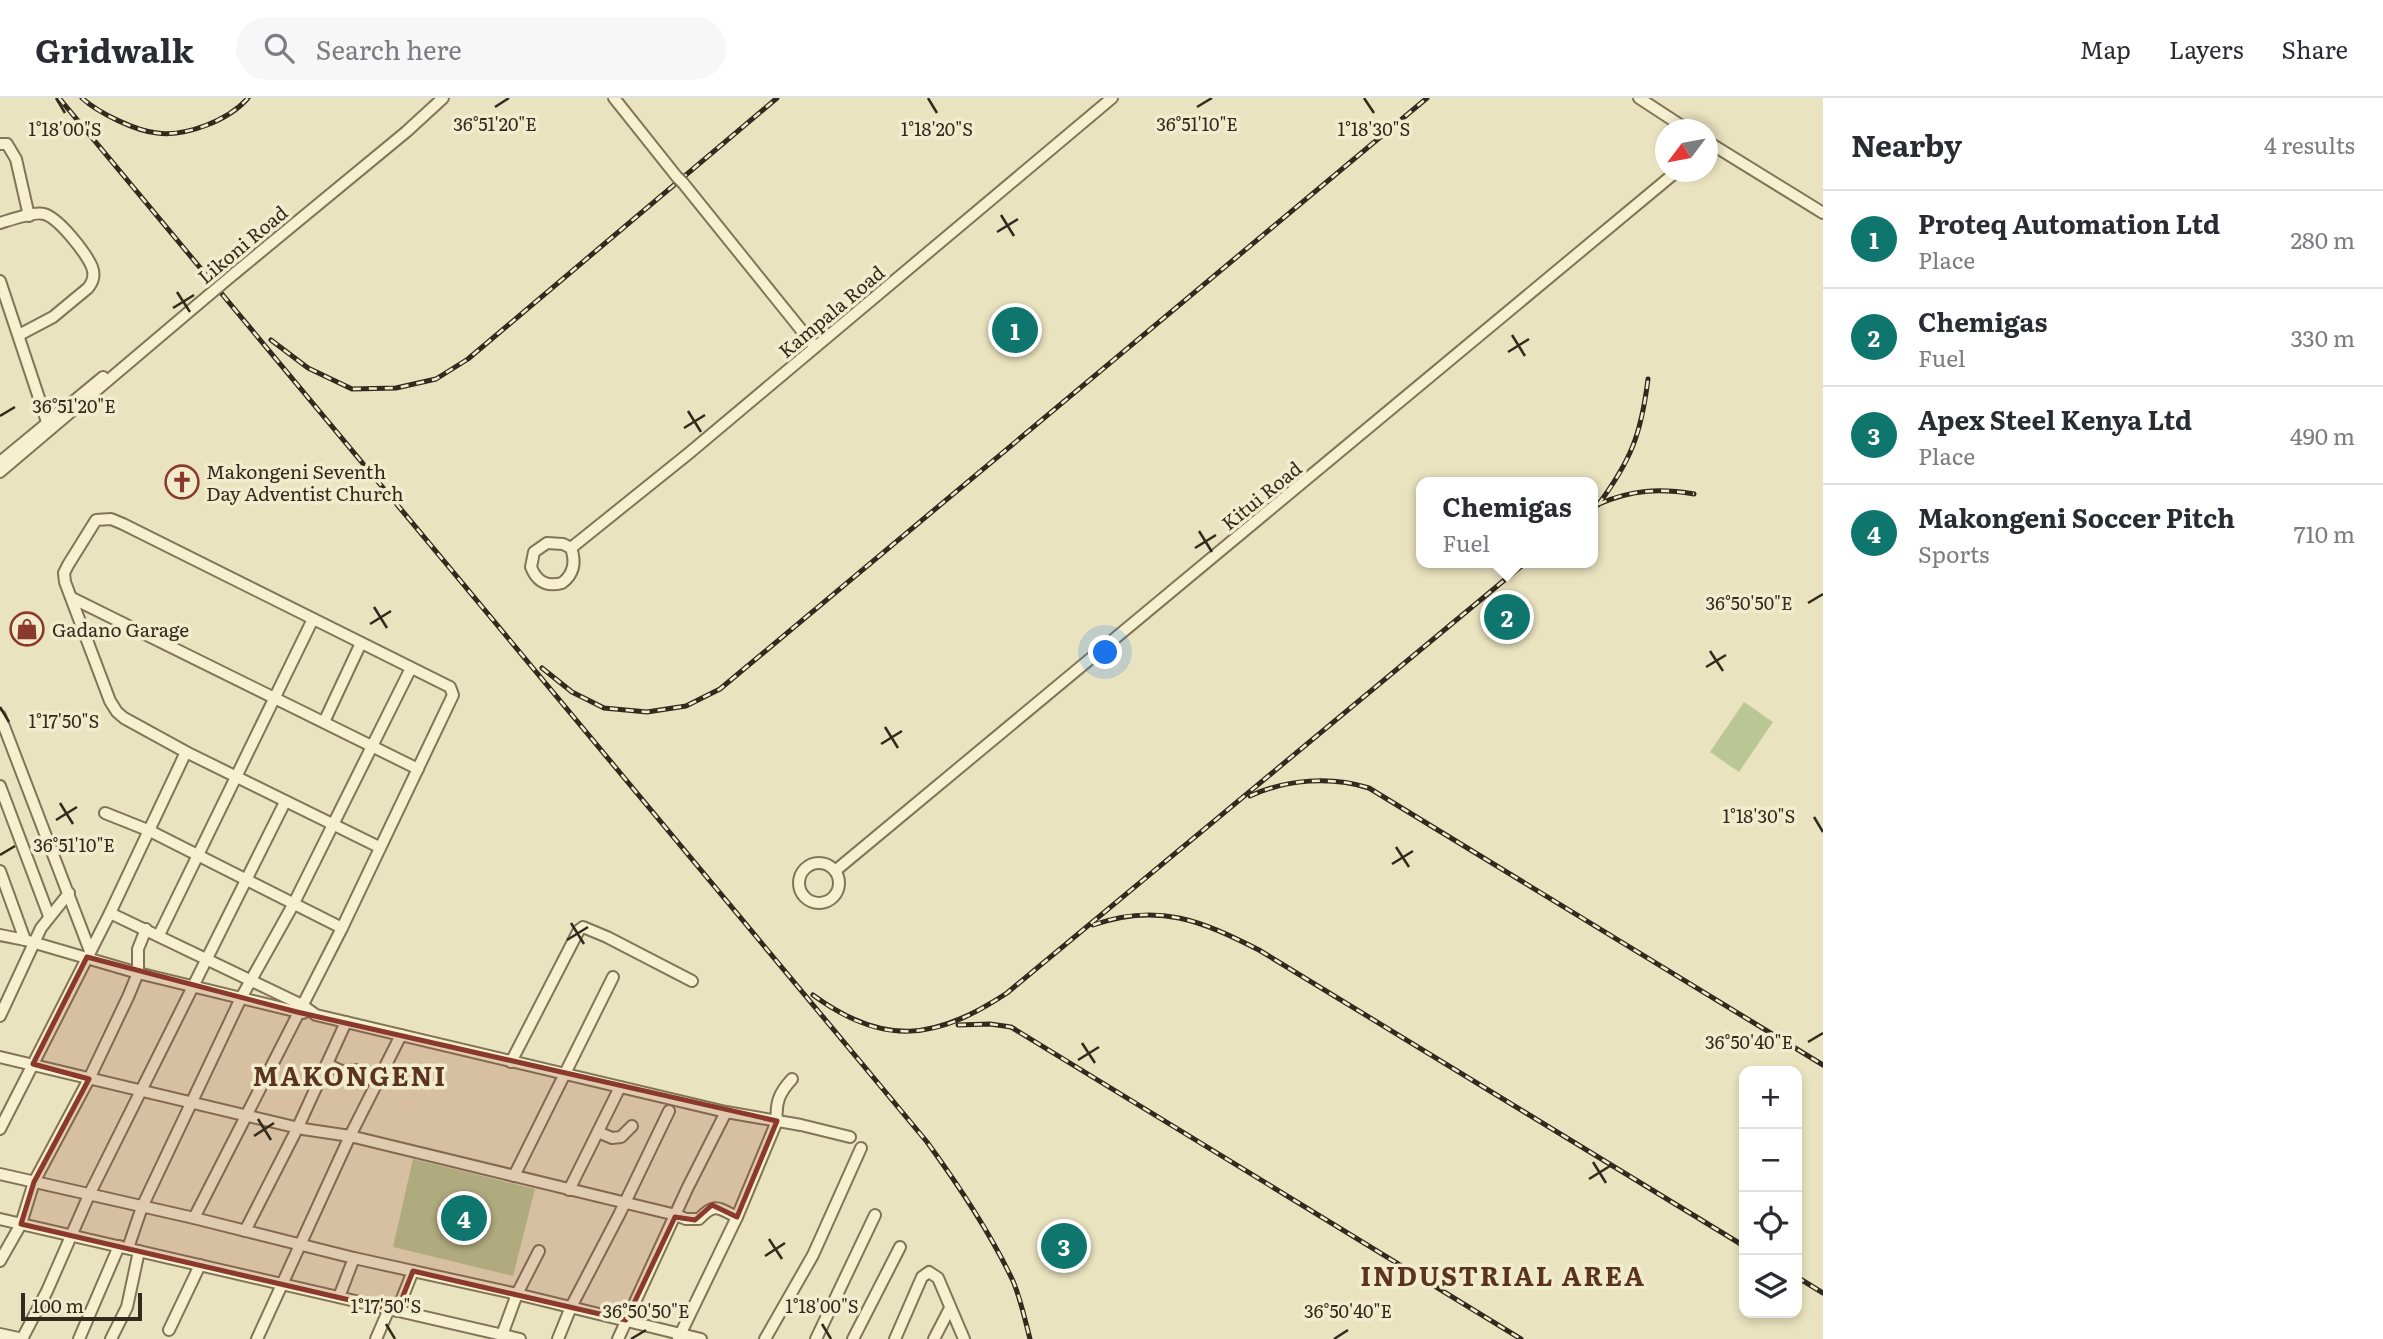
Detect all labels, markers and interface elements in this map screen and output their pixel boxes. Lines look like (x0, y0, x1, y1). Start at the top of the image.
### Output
search box (236, 17, 726, 80)
text: Gridwalk (35, 24, 194, 73)
icon: search (260, 29, 298, 67)
text: Search here (316, 29, 462, 68)
text: Map (2080, 31, 2131, 66)
text: Layers (2169, 31, 2243, 66)
text: Share (2281, 31, 2348, 66)
text: 36°51'20"E (453, 110, 537, 137)
text: 36°51'10"E (1156, 110, 1238, 137)
text: 1°18'00"S (28, 115, 102, 142)
text: 1°18'20"S (901, 115, 973, 142)
text: 1°18'30"S (1338, 115, 1410, 142)
north arrow (1655, 119, 1718, 182)
text: Nearby (1851, 122, 1962, 166)
text: 4 results (2264, 127, 2355, 161)
street label: Likoni Road (191, 198, 293, 290)
text: Proteq Automation Ltd (1918, 203, 2220, 242)
text: 1 (1869, 222, 1879, 256)
text: 280 m (2290, 222, 2355, 256)
text: Place (1918, 242, 1975, 276)
street label: Kampala Road (772, 258, 890, 364)
text: Chemigas (1918, 301, 2047, 340)
pin: 1 (992, 304, 1038, 356)
text: 2 (1868, 320, 1880, 354)
text: 330 m (2291, 320, 2355, 354)
text: Fuel (1918, 340, 1966, 374)
text: 36°51'20"E (32, 392, 116, 419)
text: Apex Steel Kenya Ltd (1918, 399, 2192, 438)
text: 3 (1868, 418, 1880, 452)
text: 490 m (2290, 418, 2355, 452)
text: Place (1918, 438, 1975, 472)
street label: Kitui Road (1215, 454, 1307, 536)
place label: Makongeni Seventh Day Adventist Church (206, 457, 404, 507)
church icon: Makongeni Seventh Day Adventist Church (163, 463, 201, 501)
popup (1416, 477, 1598, 568)
text: Chemigas (1442, 486, 1572, 525)
text: Makongeni Soccer Pitch (1918, 497, 2235, 536)
text: 4 (1867, 516, 1881, 550)
text: 710 m (2294, 516, 2355, 550)
text: Fuel (1442, 525, 1490, 559)
text: Sports (1918, 536, 1989, 570)
text: 36°50'50"E (1705, 589, 1793, 616)
pin: 2 (1484, 591, 1530, 643)
shop icon: Gadano Garage (8, 610, 46, 648)
place label: Gadano Garage (52, 615, 189, 643)
your location (1088, 635, 1122, 669)
text: 1°17'50"S (29, 707, 99, 734)
text: 1°18'30"S (1723, 802, 1795, 829)
text: 36°51'10"E (33, 831, 115, 858)
text: 36°50'40"E (1705, 1028, 1793, 1055)
district label: MAKONGENI (253, 1055, 447, 1094)
map controls (1739, 1066, 1802, 1318)
button: + (1739, 1066, 1802, 1129)
button: − (1739, 1129, 1802, 1192)
pin: 4 (441, 1192, 487, 1244)
button: locate (1739, 1192, 1802, 1255)
pin: 3 (1041, 1220, 1087, 1272)
district label: INDUSTRIAL AREA (1360, 1255, 1646, 1294)
button: layers (1739, 1255, 1802, 1318)
scale bar (21, 1290, 142, 1322)
text: 100 m (32, 1291, 84, 1319)
text: 1°17'50"S (351, 1292, 421, 1319)
text: 1°18'00"S (785, 1292, 859, 1319)
text: 36°50'50"E (602, 1297, 690, 1324)
text: 36°50'40"E (1304, 1297, 1392, 1324)

